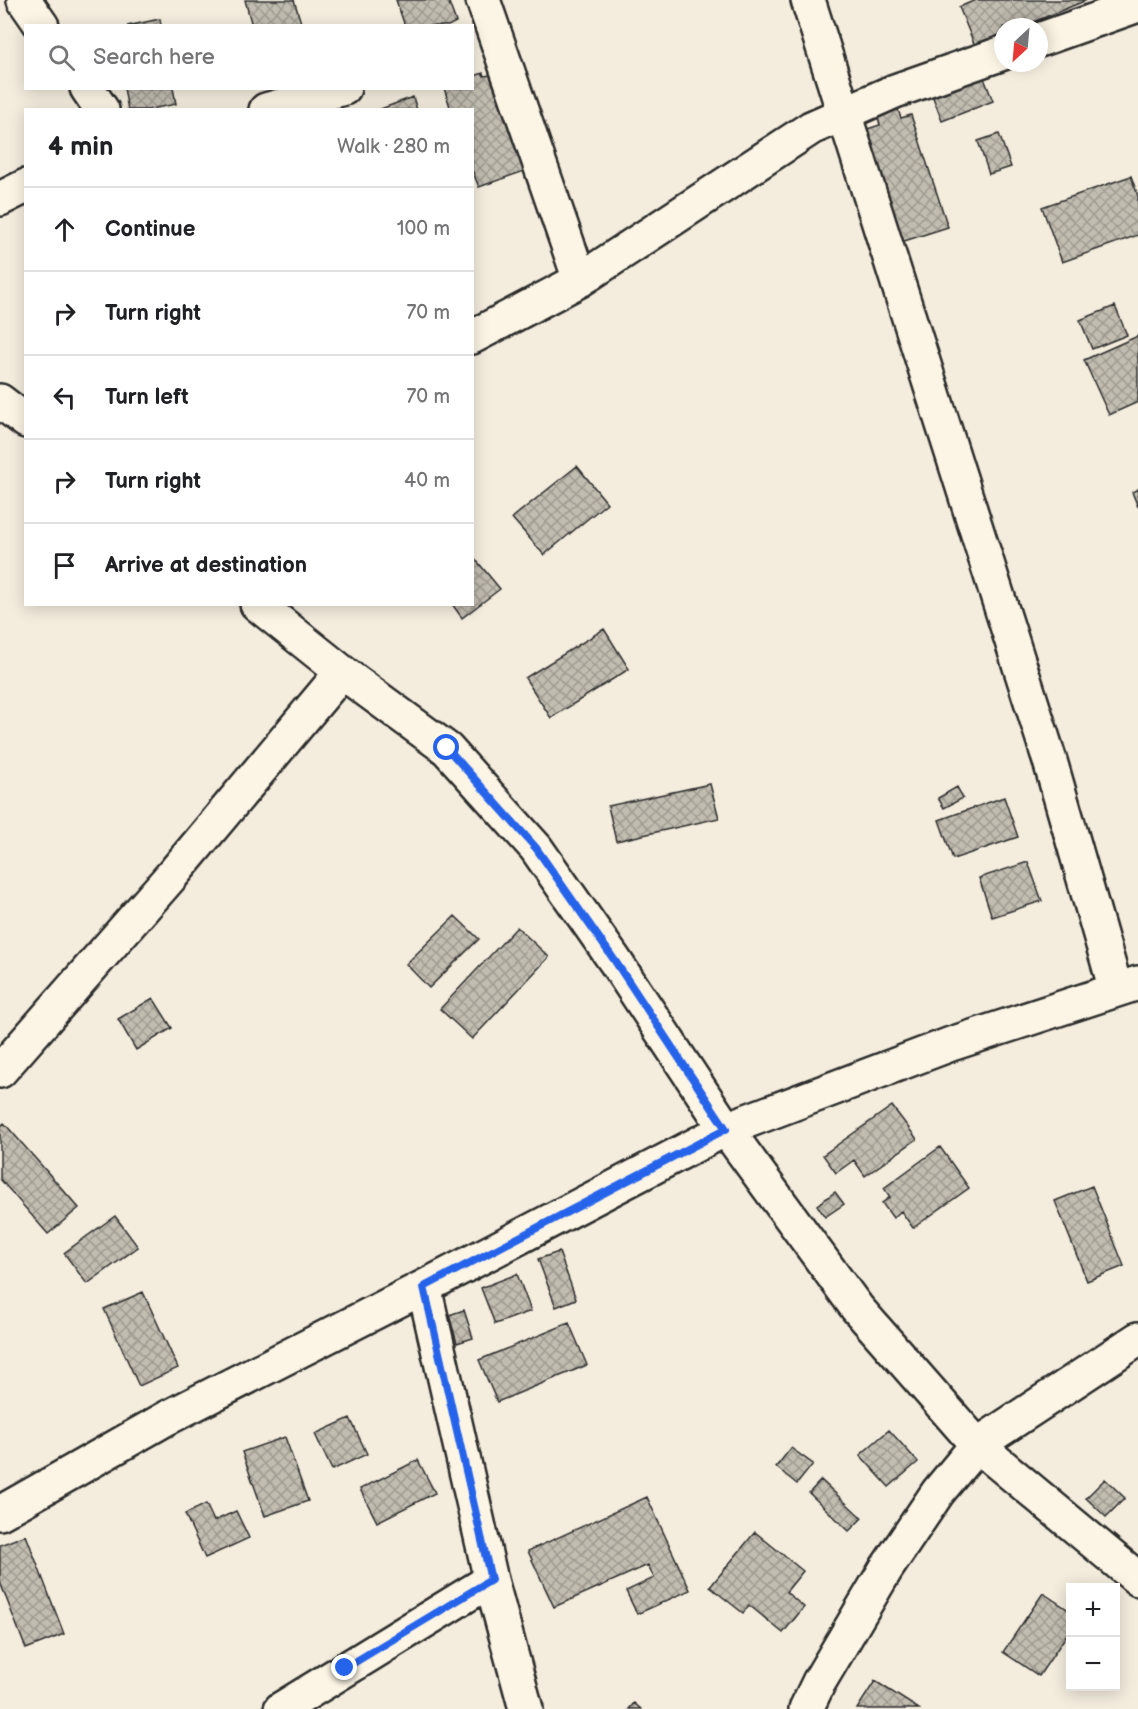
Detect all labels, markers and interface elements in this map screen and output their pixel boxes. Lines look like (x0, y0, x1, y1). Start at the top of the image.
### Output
north arrow (994, 18, 1048, 72)
search box (24, 24, 474, 90)
icon: search (45, 41, 78, 74)
text: Search here (93, 44, 215, 71)
text: 4 min (48, 132, 113, 163)
text: Walk · 280 m (337, 135, 450, 159)
icon: ahead (48, 213, 81, 246)
text: Continue (105, 216, 195, 243)
text: 100 m (397, 217, 450, 241)
icon: right (48, 297, 81, 330)
text: Turn right (105, 300, 201, 327)
text: 70 m (406, 301, 450, 325)
icon: left (48, 381, 81, 414)
text: Turn left (105, 384, 189, 411)
text: 70 m (406, 385, 450, 409)
icon: right (48, 465, 81, 498)
text: Turn right (105, 468, 201, 495)
text: 40 m (404, 469, 450, 493)
icon: arrive (48, 549, 81, 582)
text: Arrive at destination (105, 552, 307, 579)
route start (433, 734, 459, 760)
map controls (1066, 1583, 1120, 1691)
button: + (1066, 1583, 1120, 1637)
button: − (1066, 1637, 1120, 1691)
route end (331, 1654, 357, 1680)

